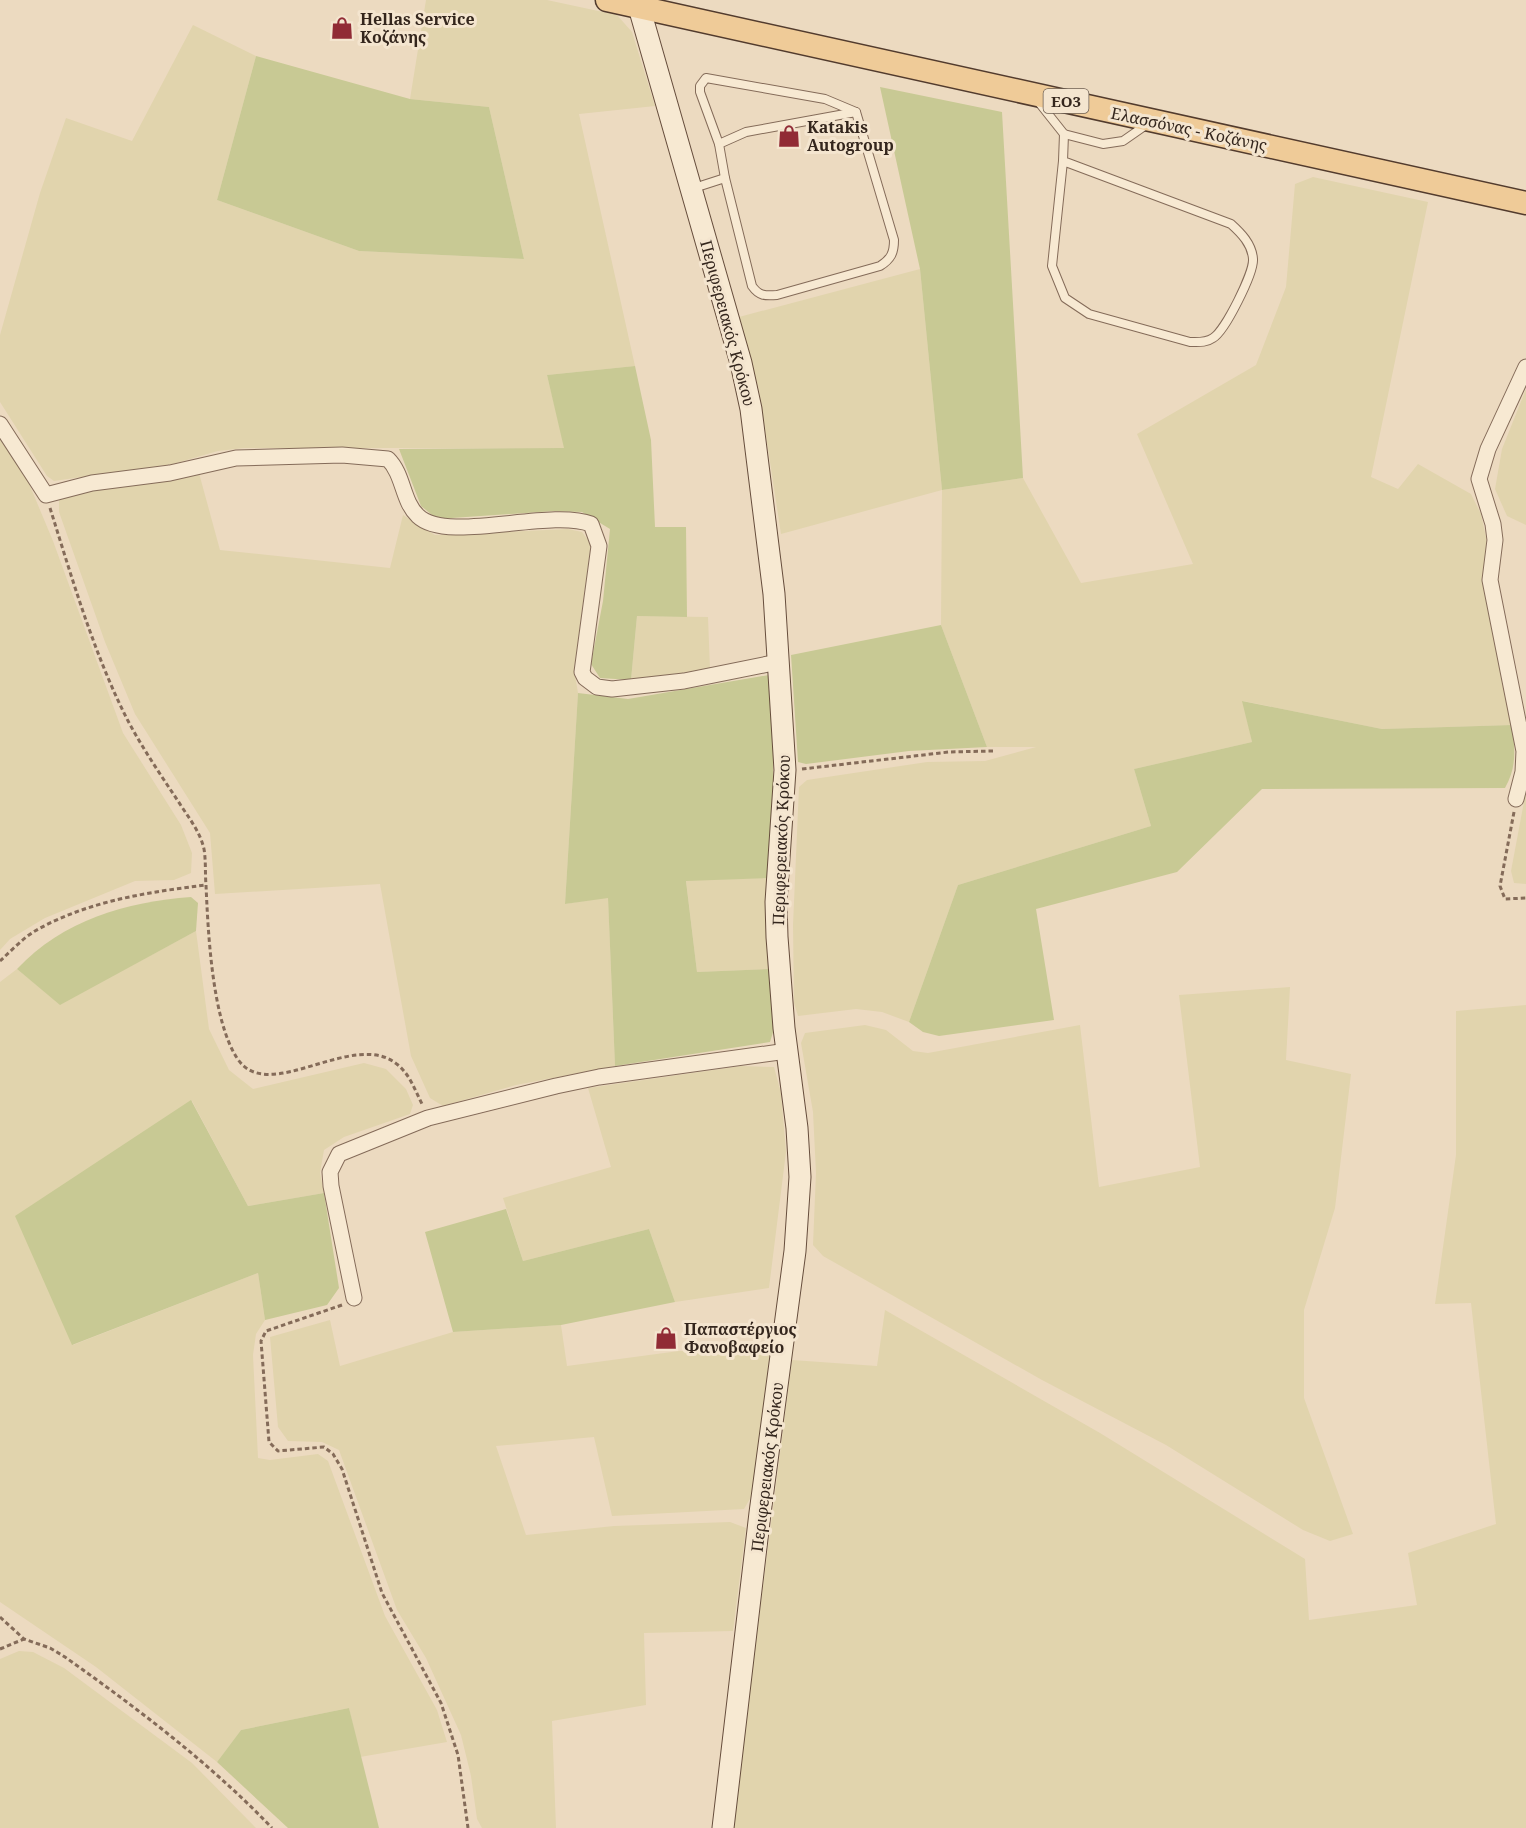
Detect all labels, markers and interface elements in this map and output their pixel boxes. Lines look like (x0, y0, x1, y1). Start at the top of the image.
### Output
place label: Hellas Service Κοζάνης (360, 8, 475, 48)
shop icon: Hellas Service Κοζάνης (329, 15, 355, 41)
road number: ΕΟ3 (1044, 89, 1088, 113)
street label: Ελασσόνας - Κοζάνης (1109, 102, 1269, 156)
place label: Katakis Autogroup (807, 116, 894, 156)
shop icon: Katakis Autogroup (776, 123, 802, 149)
street label: Περιφερειακός Κρόκου (695, 238, 761, 408)
street label: Περιφερειακός Κρόκου (767, 754, 795, 926)
place label: Παπαστέργιος Φανοβαφείο (684, 1318, 797, 1358)
shop icon: Παπαστέργιος Φανοβαφείο (653, 1325, 679, 1351)
street label: Περιφερειακός Κρόκου (746, 1381, 788, 1553)

